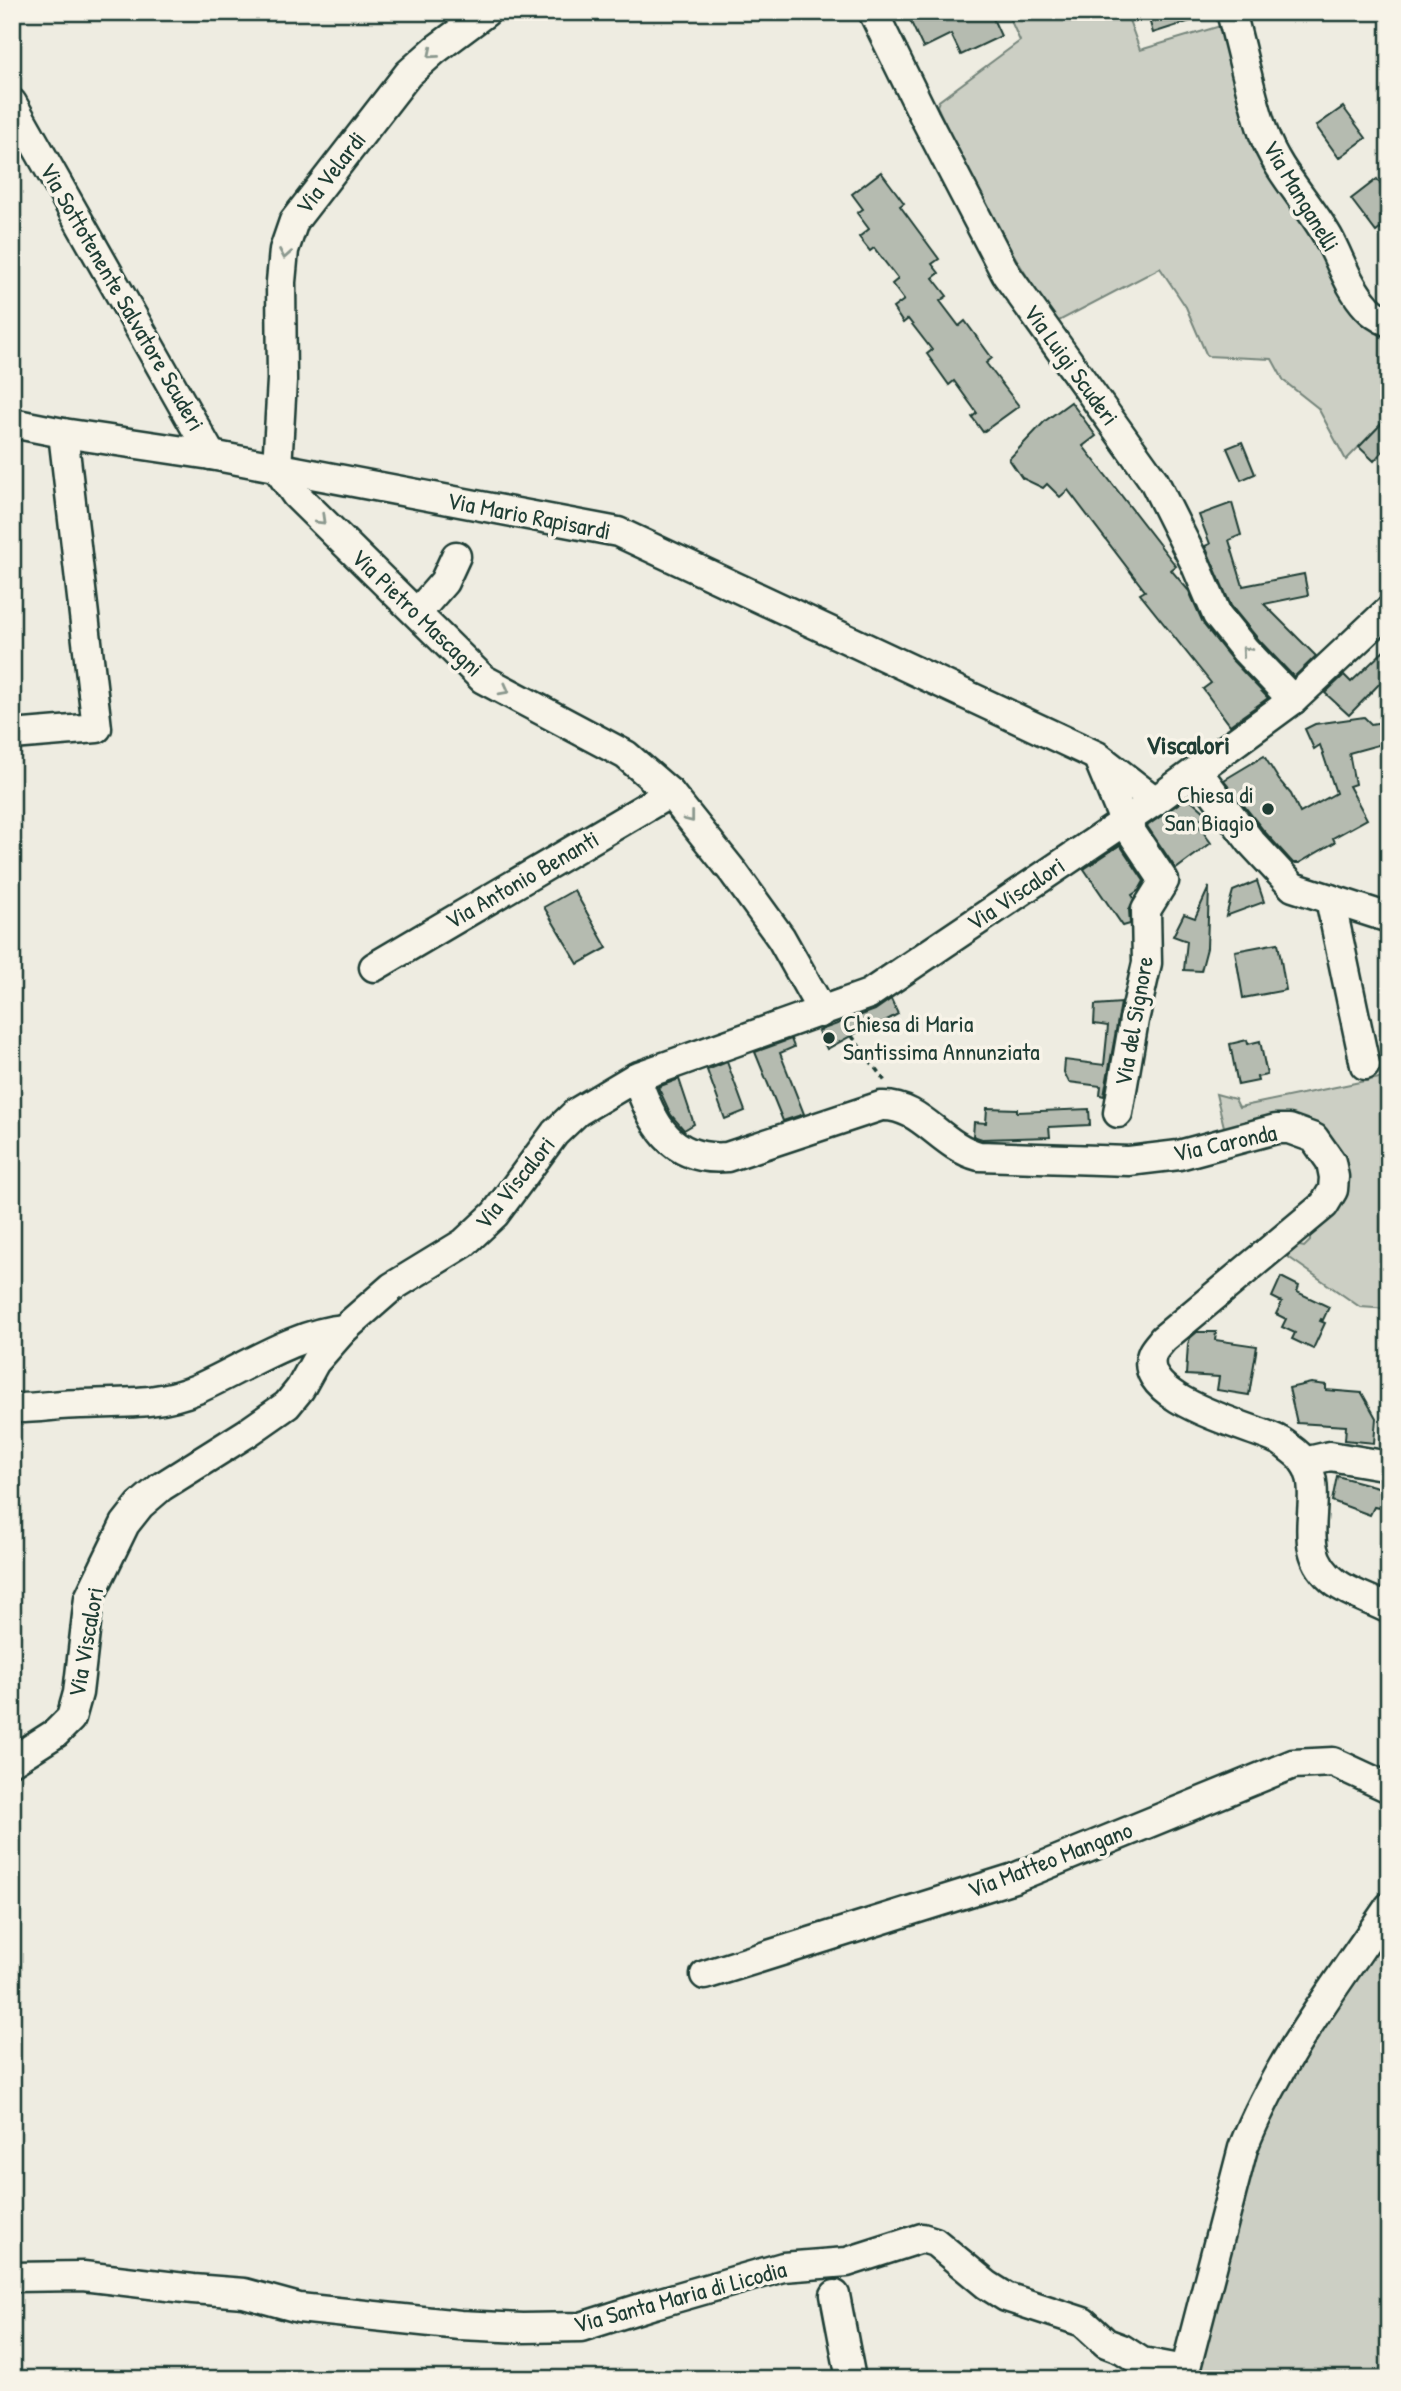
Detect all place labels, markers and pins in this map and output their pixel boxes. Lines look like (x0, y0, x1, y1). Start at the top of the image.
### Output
place label: Chiesa di San Biagio (1165, 778, 1254, 838)
marker: Chiesa di San Biagio (1260, 801, 1276, 817)
place label: Chiesa di Maria Santissima Annunziata (843, 1007, 1040, 1067)
marker: Chiesa di Maria Santissima Annunziata (821, 1030, 837, 1046)

